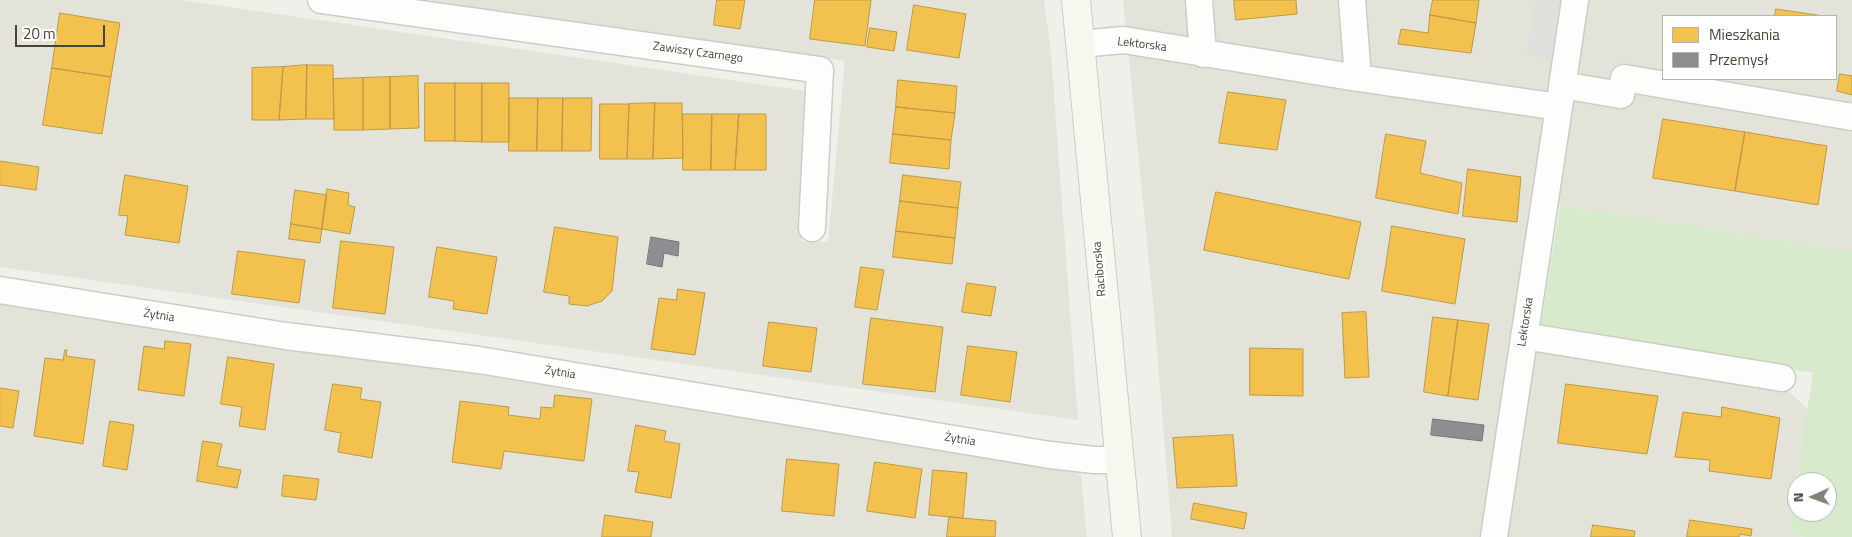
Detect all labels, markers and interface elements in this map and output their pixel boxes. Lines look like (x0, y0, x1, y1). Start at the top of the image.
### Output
scale bar (18, 15, 108, 47)
legend (1662, 15, 1837, 80)
text: 20 m (23, 22, 56, 45)
text: Mieszkania (1709, 23, 1780, 46)
street label: Lektorska (1117, 35, 1167, 55)
street label: Zawiszy Czarnego (652, 40, 744, 66)
text: Przemysł (1709, 48, 1769, 71)
street label: Raciborska (1090, 241, 1110, 297)
street label: Lektorska (1515, 296, 1537, 348)
street label: Żytnia (142, 306, 176, 326)
street label: Żytnia (543, 363, 577, 383)
street label: Żytnia (943, 430, 977, 450)
north arrow (1787, 472, 1837, 522)
text: N (1787, 492, 1808, 503)

